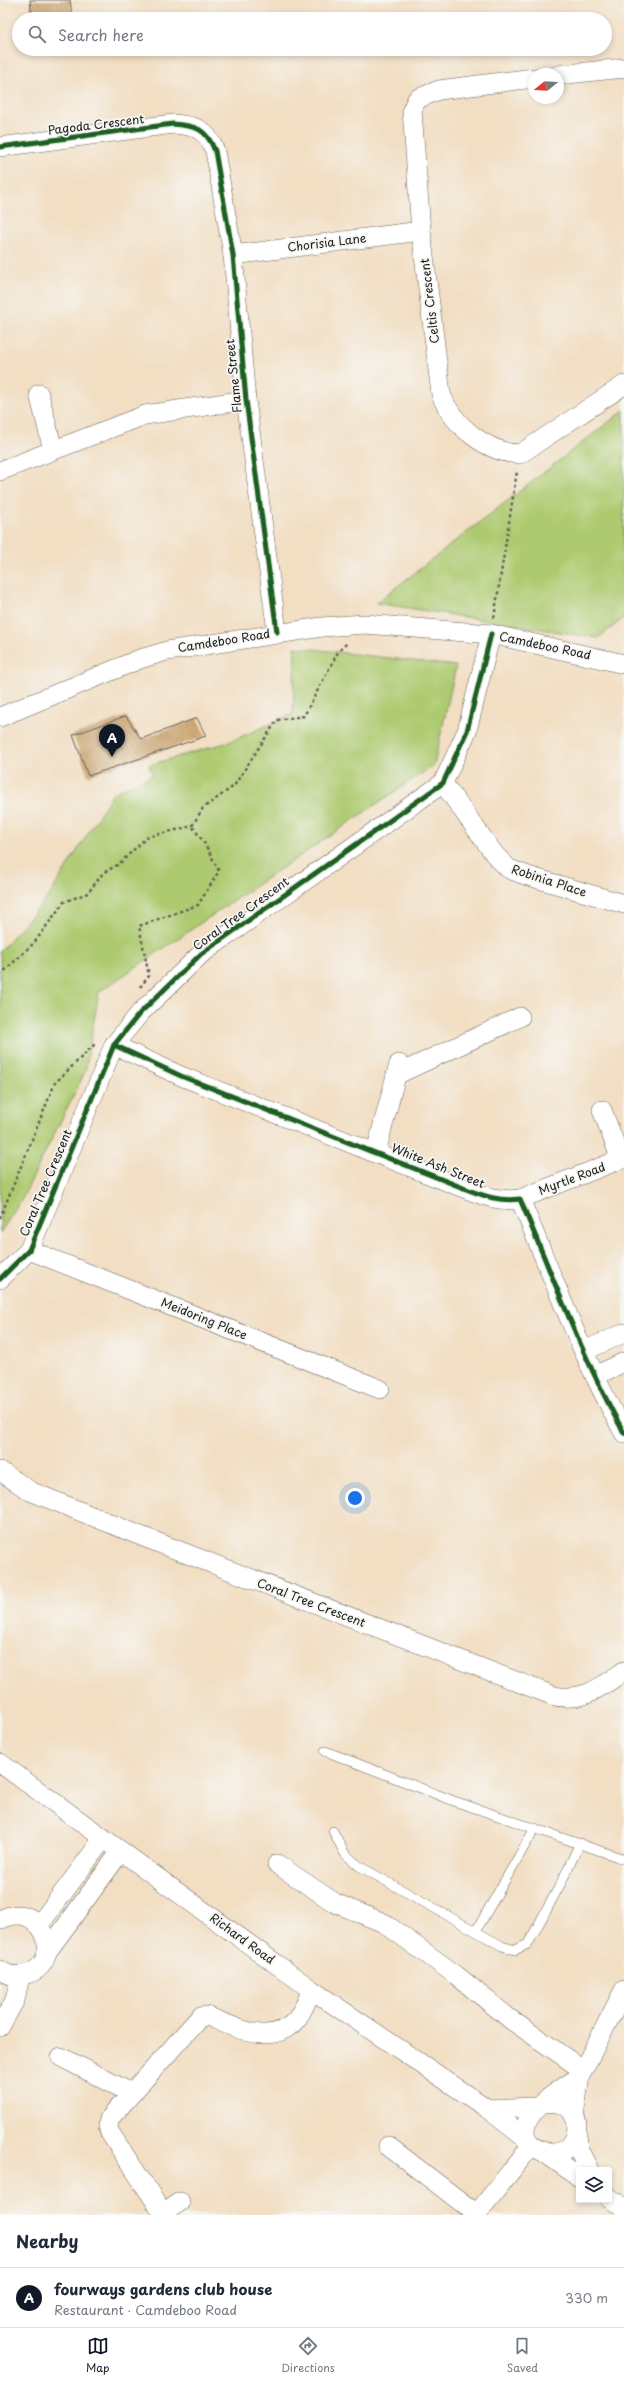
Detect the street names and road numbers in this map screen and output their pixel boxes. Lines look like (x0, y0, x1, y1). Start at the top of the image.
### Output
street label: Pagoda Crescent (47, 109, 145, 139)
street label: Chorisia Lane (286, 228, 368, 256)
street label: Celtis Crescent (415, 257, 443, 345)
street label: Flame Street (220, 338, 246, 414)
street label: Camdeboo Road (176, 624, 271, 656)
street label: Camdeboo Road (498, 627, 593, 664)
street label: Robinia Place (509, 859, 590, 901)
street label: Coral Tree Crescent (189, 872, 292, 954)
street label: Coral Tree Crescent (14, 1126, 76, 1239)
street label: White Ash Street (389, 1138, 488, 1192)
street label: Myrtle Road (536, 1157, 608, 1199)
street label: Meidoring Place (159, 1293, 250, 1344)
street label: Coral Tree Crescent (254, 1573, 368, 1631)
street label: Richard Road (206, 1908, 279, 1968)

